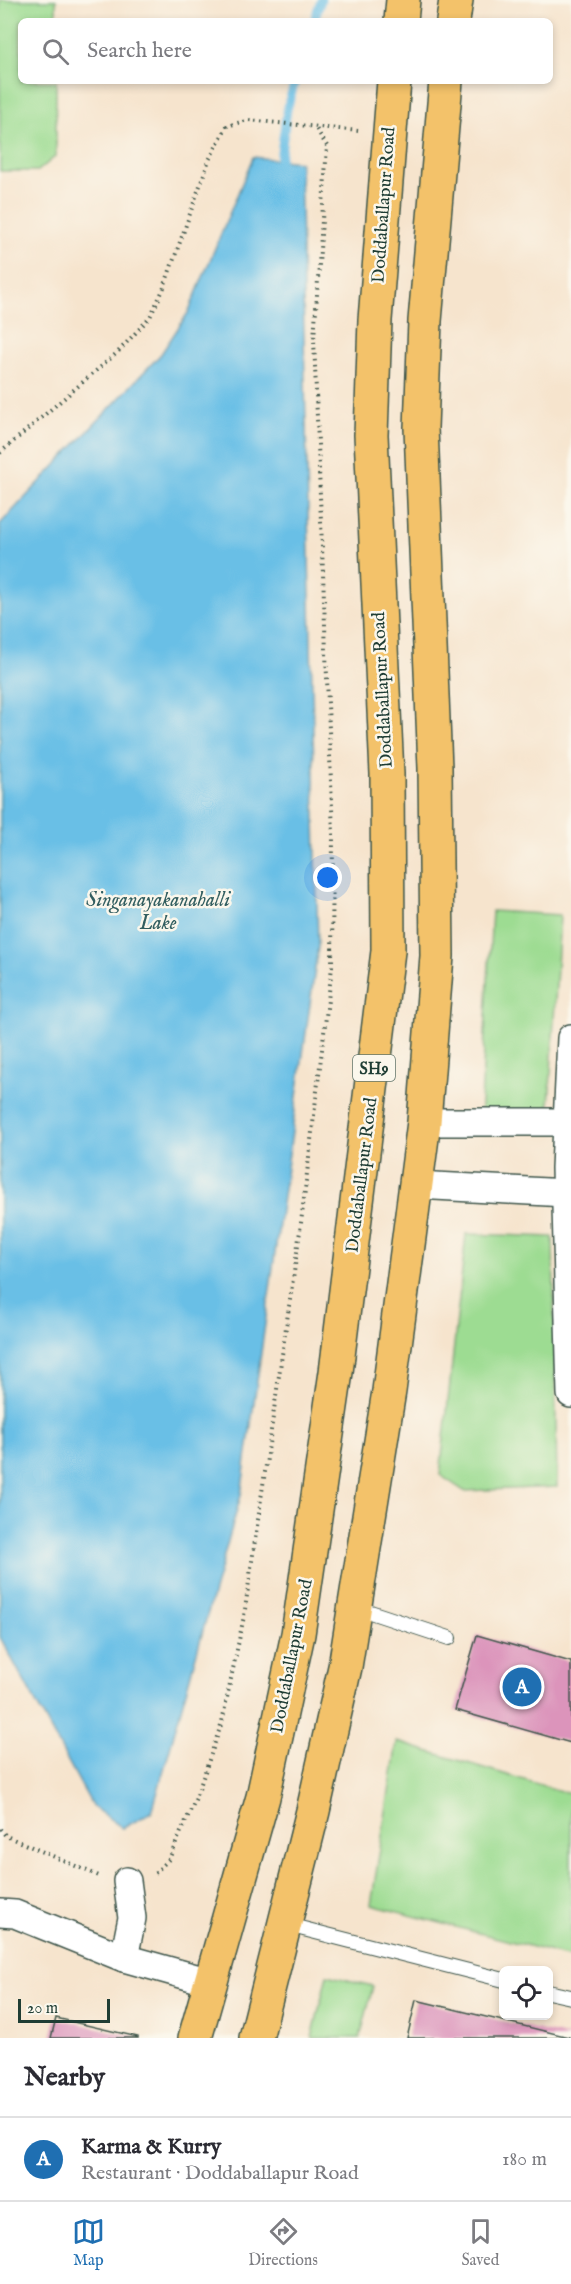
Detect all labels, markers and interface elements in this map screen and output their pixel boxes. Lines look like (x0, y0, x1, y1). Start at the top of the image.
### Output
search box (18, 18, 553, 84)
icon: search (39, 35, 72, 68)
text: Search here (87, 37, 192, 65)
street label: Doddaballapur Road (368, 126, 401, 284)
street label: Doddaballapur Road (368, 611, 399, 769)
your location (313, 863, 342, 892)
water label: Singanayakanahalli Lake (86, 888, 231, 936)
road number: SH9 (353, 1055, 395, 1081)
street label: Doddaballapur Road (342, 1096, 383, 1254)
street label: Doddaballapur Road (266, 1577, 319, 1735)
pin: A (502, 1664, 542, 1710)
map controls (499, 1966, 553, 2020)
button: locate (499, 1966, 553, 2020)
scale bar (18, 1996, 110, 2024)
text: 20 m (27, 1999, 58, 2019)
text: Nearby (24, 2061, 105, 2094)
text: Karma & Kurry (81, 2133, 221, 2161)
text: A (37, 2147, 50, 2172)
text: 180 m (502, 2147, 547, 2172)
text: Restaurant · Doddaballapur Road (81, 2161, 359, 2186)
tab: Map (72, 2215, 105, 2271)
tab: Directions (248, 2215, 318, 2271)
tab: Saved (461, 2215, 499, 2271)

